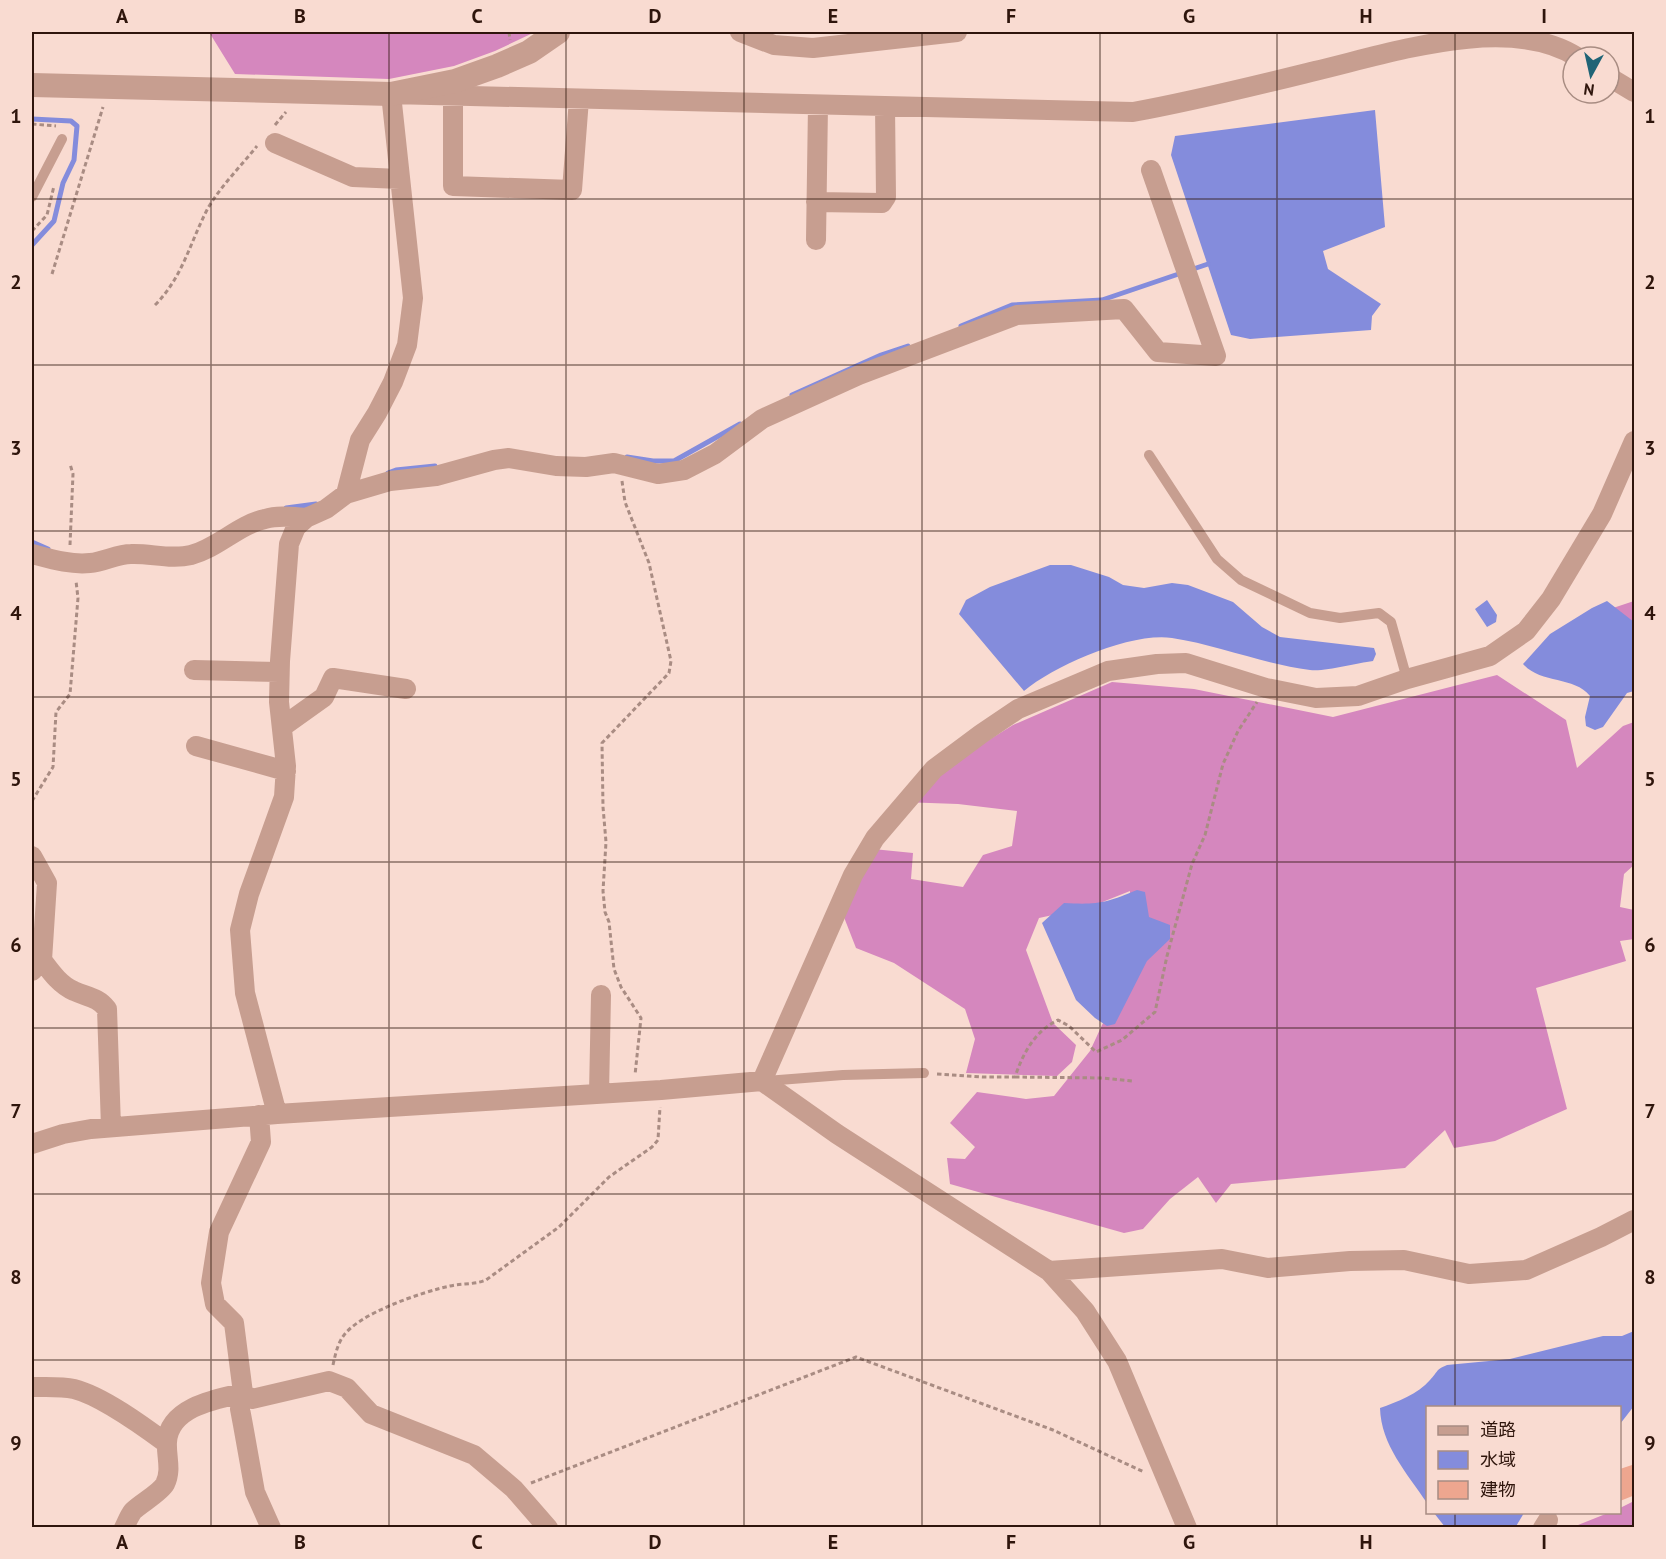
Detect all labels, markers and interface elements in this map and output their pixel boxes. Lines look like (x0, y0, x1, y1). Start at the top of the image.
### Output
text: A (116, 3, 129, 29)
text: B (294, 3, 306, 29)
text: C (471, 3, 483, 29)
text: D (649, 3, 662, 29)
text: E (828, 3, 838, 29)
text: F (1006, 3, 1016, 29)
text: G (1183, 3, 1195, 29)
text: H (1359, 3, 1373, 29)
text: I (1541, 3, 1547, 29)
north arrow (1561, 45, 1621, 105)
text: N (1582, 79, 1596, 100)
text: 1 (10, 103, 22, 129)
text: 1 (1644, 103, 1656, 129)
text: 2 (10, 269, 22, 295)
text: 2 (1644, 269, 1656, 295)
text: 3 (10, 435, 22, 461)
text: 3 (1644, 435, 1656, 461)
text: 4 (10, 600, 22, 626)
text: 4 (1644, 600, 1656, 626)
text: 5 (10, 766, 22, 792)
text: 5 (1644, 766, 1656, 792)
text: 6 (10, 932, 22, 958)
text: 6 (1644, 932, 1656, 958)
text: 7 (10, 1098, 22, 1124)
text: 7 (1644, 1098, 1656, 1124)
text: 8 (10, 1264, 22, 1290)
text: 8 (1644, 1264, 1656, 1290)
legend (1426, 1406, 1621, 1514)
text: 道路 (1480, 1418, 1516, 1441)
text: 9 (10, 1430, 22, 1456)
text: 9 (1644, 1430, 1656, 1456)
text: 水域 (1480, 1448, 1516, 1471)
text: 建物 (1480, 1478, 1516, 1501)
text: A (116, 1529, 129, 1555)
text: B (294, 1529, 306, 1555)
text: C (471, 1529, 483, 1555)
text: D (649, 1529, 662, 1555)
text: E (828, 1529, 838, 1555)
text: F (1006, 1529, 1016, 1555)
text: G (1183, 1529, 1195, 1555)
text: H (1359, 1529, 1373, 1555)
text: I (1541, 1529, 1547, 1555)

